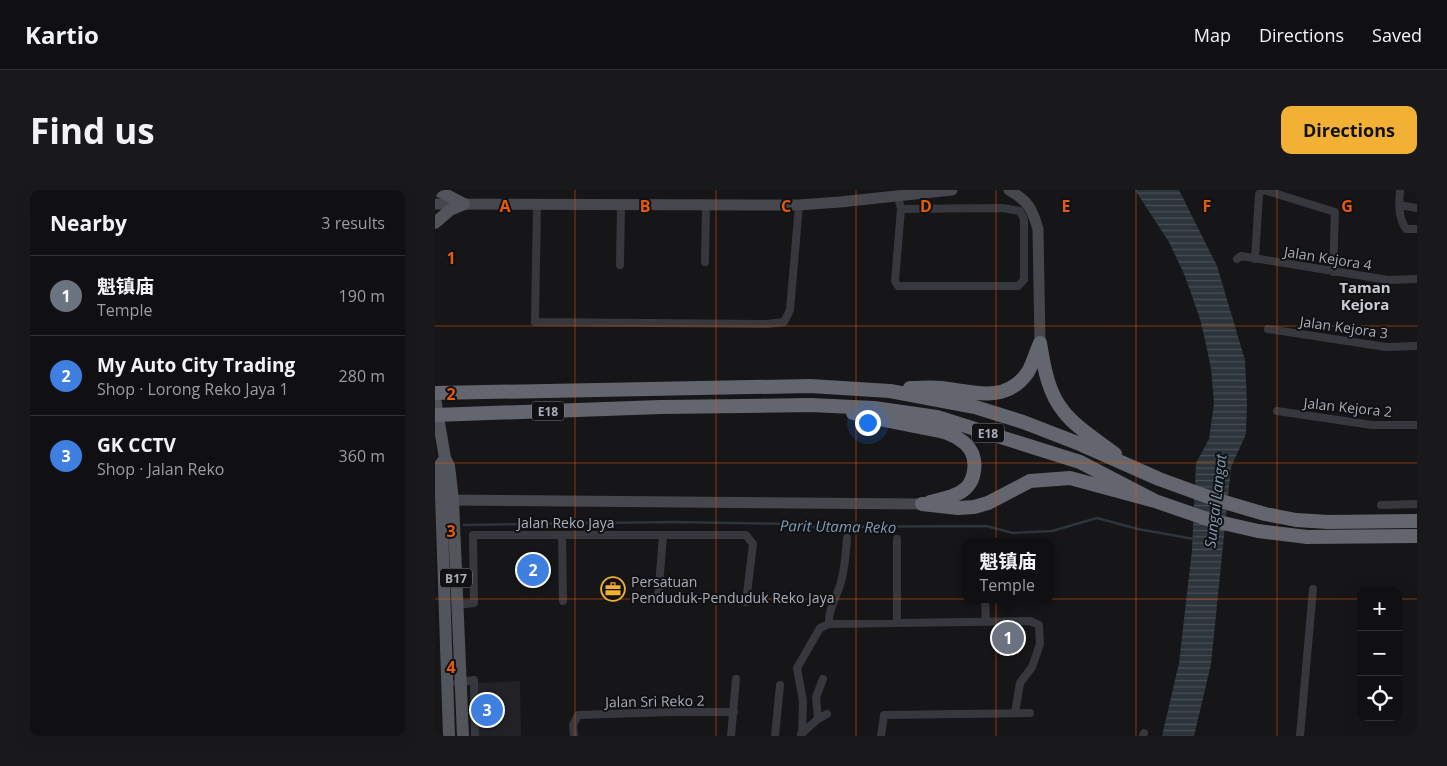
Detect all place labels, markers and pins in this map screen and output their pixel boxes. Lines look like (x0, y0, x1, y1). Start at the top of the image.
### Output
pin: 2 (517, 551, 549, 589)
place label: Persatuan Penduduk-Penduduk Reko Jaya (631, 572, 834, 607)
office icon: Persatuan Penduduk-Penduduk Reko Jaya (600, 576, 626, 602)
pin: 1 (992, 619, 1024, 657)
pin: 3 (471, 691, 503, 729)

